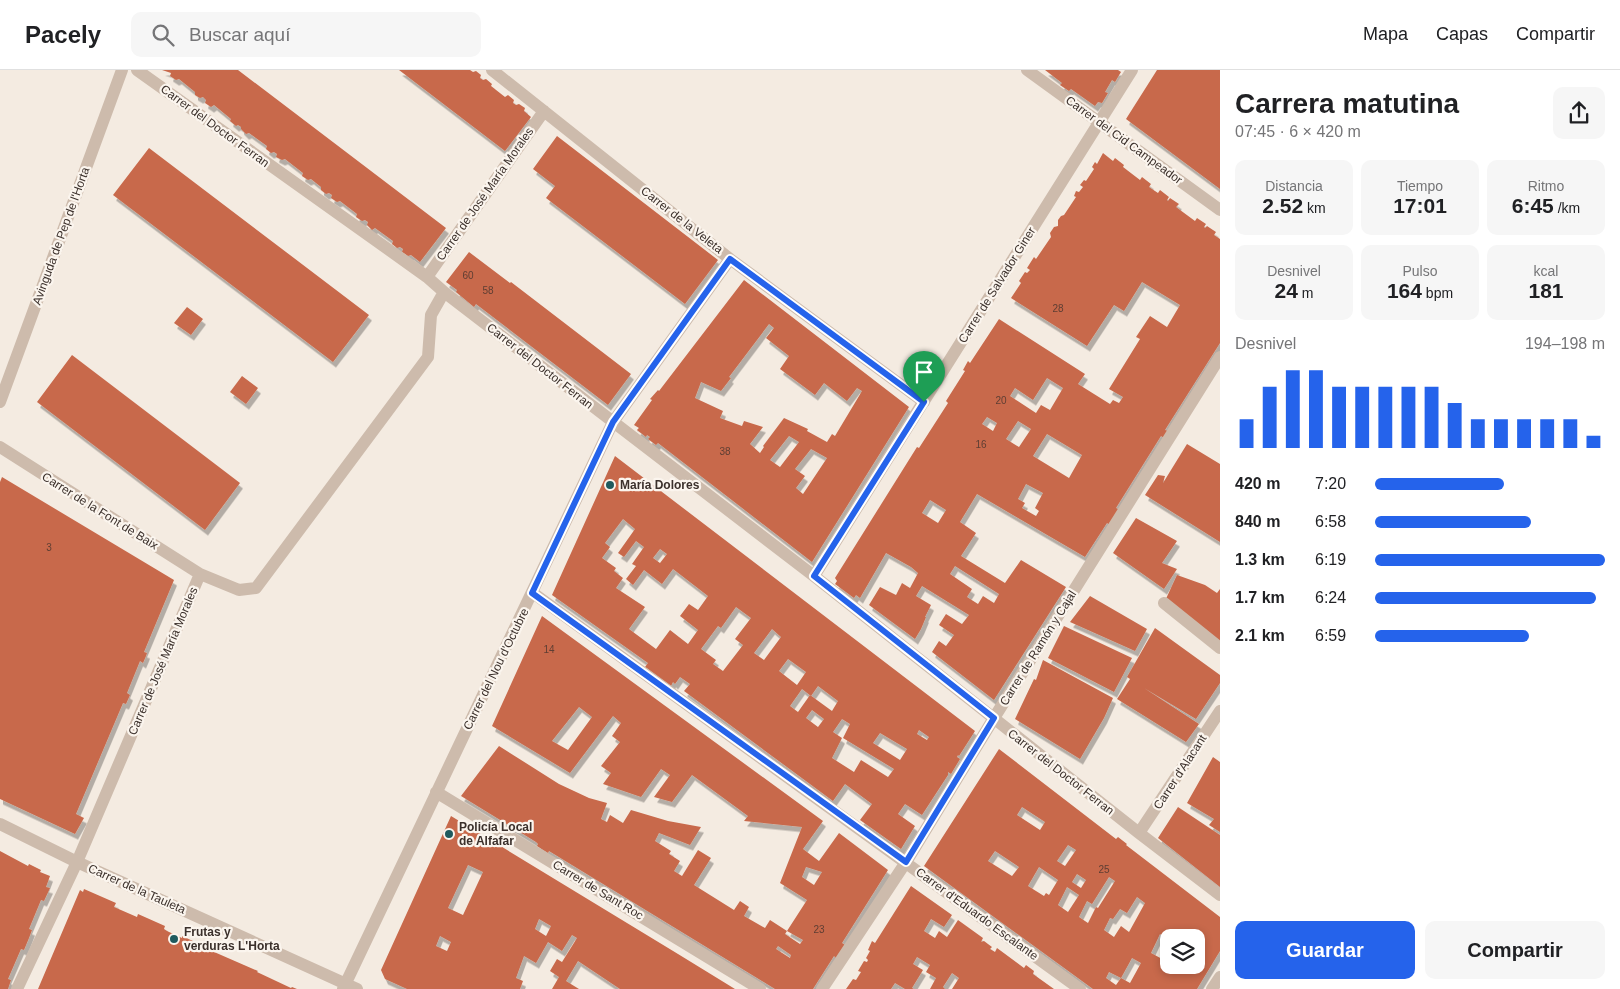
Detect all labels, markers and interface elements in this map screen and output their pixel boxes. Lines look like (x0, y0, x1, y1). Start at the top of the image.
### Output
search box (131, 12, 481, 57)
text: Pacely (25, 21, 101, 48)
icon: search (149, 21, 177, 49)
text: Buscar aquí (189, 24, 290, 45)
text: Mapa (1363, 24, 1408, 44)
text: Capas (1436, 24, 1488, 44)
text: Compartir (1516, 24, 1595, 44)
street label: Carrer del Doctor Ferran (158, 82, 272, 170)
button: share (1553, 87, 1605, 139)
text: Carrera matutina (1235, 88, 1459, 119)
street label: Carrer del Cid Campeador (1063, 93, 1185, 187)
text: 07:45 · 6 × 420 m (1235, 123, 1361, 140)
street label: Carrer de José María Morales (434, 125, 536, 263)
street label: Avinguda de Pep de l'Horta (30, 165, 93, 307)
text: Distancia (1265, 178, 1323, 194)
text: Tiempo (1397, 178, 1443, 194)
text: Ritmo (1528, 178, 1564, 194)
street label: Carrer de la Veleta (638, 184, 726, 257)
text: 2.52 (1262, 194, 1303, 217)
text: 17:01 (1393, 194, 1447, 217)
text: 6:45 (1512, 194, 1554, 217)
text: km (1303, 200, 1326, 216)
text: /km (1554, 200, 1580, 216)
street label: Carrer de Salvador Giner (956, 224, 1038, 346)
text: Desnivel (1267, 263, 1321, 279)
text: Pulso (1402, 263, 1438, 279)
text: kcal (1534, 263, 1558, 279)
house number: 60 (462, 270, 474, 281)
text: 24 (1275, 279, 1298, 302)
text: 164 (1387, 279, 1422, 302)
text: 181 (1528, 279, 1564, 302)
house number: 58 (482, 285, 494, 296)
text: m (1298, 285, 1313, 301)
text: bpm (1422, 285, 1453, 301)
house number: 28 (1052, 303, 1064, 314)
street label: Carrer del Doctor Ferran (484, 320, 596, 412)
text: Desnivel (1235, 335, 1296, 352)
text: 194–198 m (1525, 335, 1605, 352)
pin (903, 351, 945, 402)
icon: arrive (910, 358, 938, 386)
house number: 20 (995, 395, 1007, 406)
house number: 16 (975, 439, 987, 450)
house number: 38 (719, 446, 731, 457)
street label: Carrer de la Font de Baix (39, 470, 161, 552)
text: 420 m (1235, 475, 1280, 492)
text: 7:20 (1315, 475, 1346, 492)
place label: María Dolores (620, 478, 700, 492)
marker: María Dolores (604, 479, 616, 491)
text: 840 m (1235, 513, 1280, 530)
text: 6:58 (1315, 513, 1346, 530)
house number: 3 (46, 542, 52, 553)
text: 1.3 km (1235, 551, 1285, 568)
text: 6:19 (1315, 551, 1346, 568)
street label: Carrer de José María Morales (125, 585, 201, 737)
street label: Carrer de Ramón y Cajal (997, 588, 1079, 708)
text: 1.7 km (1235, 589, 1285, 606)
text: 6:24 (1315, 589, 1346, 606)
street label: Carrer del Nou d'Octubre (460, 606, 532, 732)
text: 2.1 km (1235, 627, 1285, 644)
text: 6:59 (1315, 627, 1346, 644)
house number: 14 (543, 644, 555, 655)
street label: Carrer del Doctor Ferran (1005, 726, 1117, 818)
street label: Carrer d'Alacant (1151, 731, 1210, 812)
place label: Policía Local de Alfafar (459, 820, 532, 848)
marker: Policía Local de Alfafar (443, 828, 455, 840)
street label: Carrer de Sant Roc (550, 857, 646, 923)
street label: Carrer de la Tauleta (86, 861, 188, 917)
house number: 25 (1098, 864, 1110, 875)
street label: Carrer d'Eduardo Escalante (913, 865, 1041, 963)
button: Guardar (1235, 921, 1415, 979)
button: Compartir (1425, 921, 1605, 979)
house number: 23 (813, 924, 825, 935)
place label: Frutas y verduras L'Horta (184, 925, 280, 953)
map controls (1160, 929, 1205, 974)
button: layers (1160, 929, 1205, 974)
marker: Frutas y verduras L'Horta (168, 933, 180, 945)

